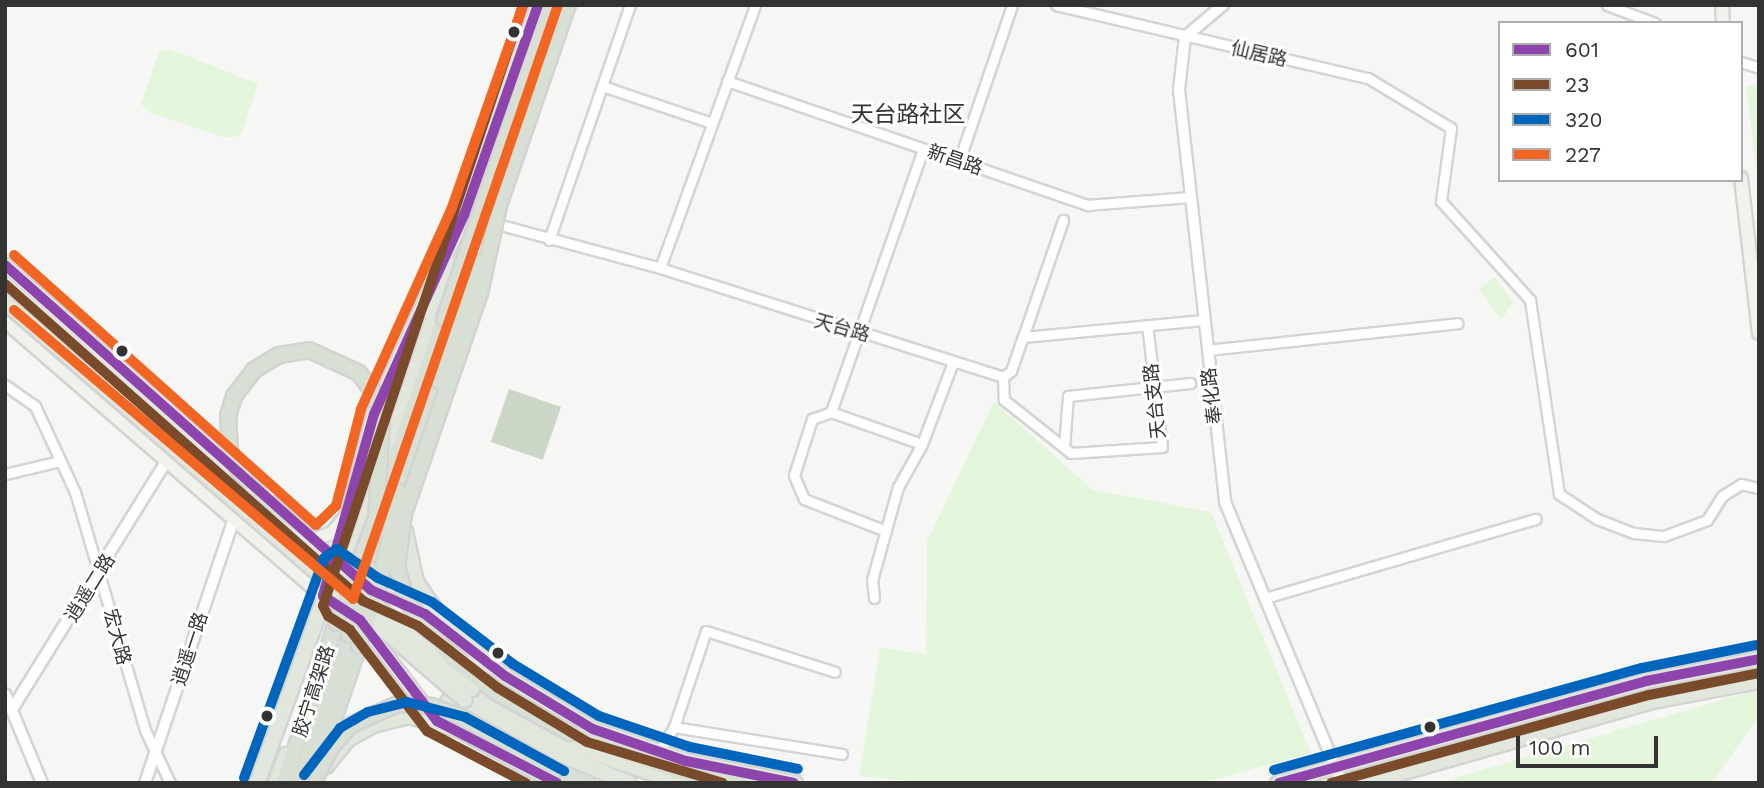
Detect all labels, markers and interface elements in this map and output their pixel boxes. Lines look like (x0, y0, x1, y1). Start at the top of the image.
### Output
legend (1498, 21, 1743, 182)
unlabelled marker (507, 25, 521, 39)
street label: 仙居路 (1229, 36, 1289, 72)
text: 601 (1565, 37, 1599, 62)
text: 23 (1565, 72, 1590, 97)
district label: 天台路社区 (851, 101, 965, 129)
text: 320 (1565, 107, 1603, 132)
street label: 新昌路 (924, 140, 986, 180)
text: 227 (1565, 142, 1601, 167)
street label: 天台路 (811, 309, 873, 347)
unlabelled marker (115, 344, 129, 358)
street label: 天台支路 (1140, 362, 1170, 440)
street label: 奉化路 (1197, 366, 1227, 426)
street label: 逍遥二路 (60, 550, 120, 626)
street label: 宏大路 (99, 607, 135, 667)
street label: 逍遥一路 (167, 609, 213, 689)
street label: 胶宁高架路 (288, 642, 340, 740)
unlabelled marker (491, 646, 505, 660)
unlabelled marker (260, 709, 274, 723)
unlabelled marker (1423, 720, 1437, 734)
scale bar (1519, 722, 1661, 766)
text: 100 m (1529, 735, 1591, 760)

